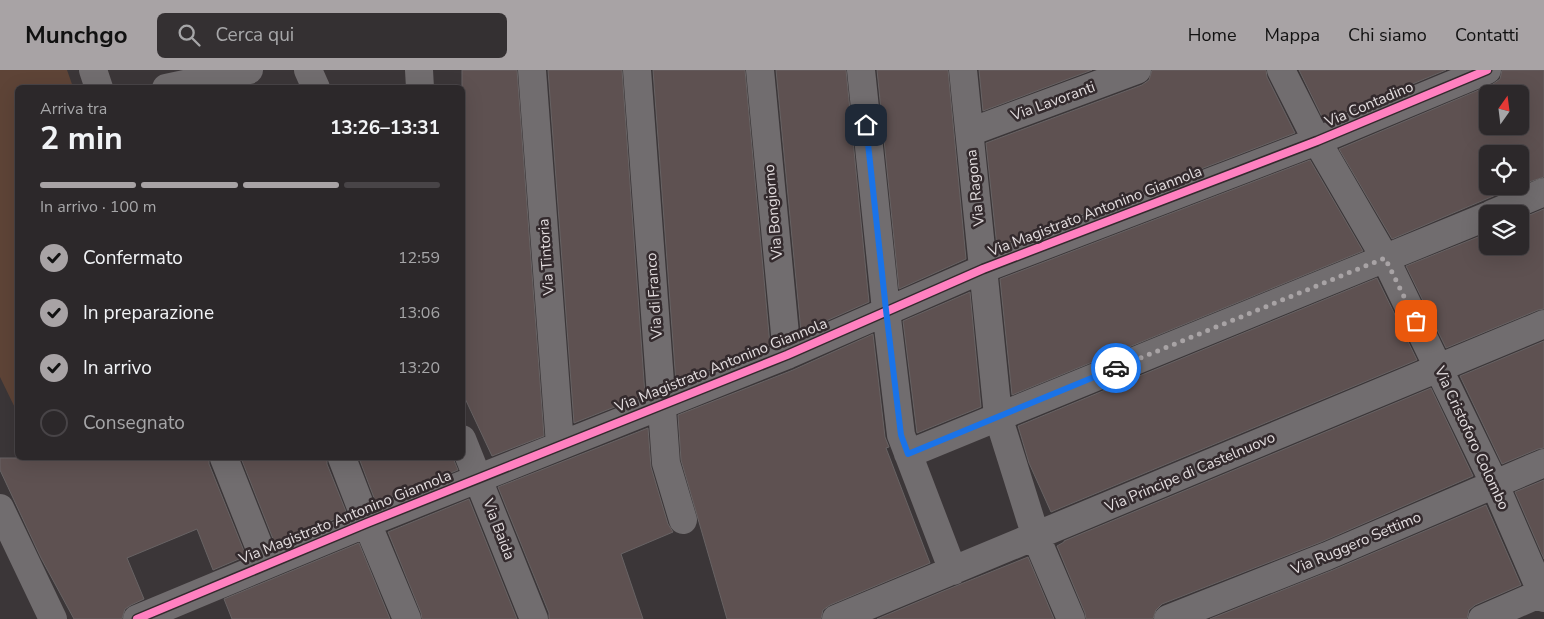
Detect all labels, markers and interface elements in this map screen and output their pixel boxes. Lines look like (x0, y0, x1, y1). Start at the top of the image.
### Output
search box (157, 13, 507, 58)
text: Munchgo (25, 19, 127, 51)
icon: search (175, 21, 203, 49)
text: Cerca qui (215, 22, 294, 48)
text: Home (1188, 23, 1236, 47)
text: Mappa (1264, 23, 1320, 47)
text: Chi siamo (1348, 23, 1427, 47)
text: Contatti (1455, 23, 1519, 47)
street label: Via Contadino (1321, 76, 1416, 132)
street label: Via Lavoranti (1007, 77, 1098, 126)
north arrow (1479, 85, 1529, 135)
map controls (1479, 85, 1529, 255)
text: Arriva tra (40, 98, 107, 120)
pin (845, 104, 887, 146)
icon: home (852, 111, 880, 139)
text: 13:26–13:31 (330, 115, 440, 141)
text: 2 min (40, 117, 123, 160)
button: locate (1479, 145, 1529, 195)
street label: Via Ragona (961, 149, 989, 228)
street label: Via Magistrato Antonino Giannola (984, 161, 1205, 261)
street label: Via Bongiorno (759, 164, 787, 261)
text: In arrivo · 100 m (40, 196, 156, 218)
button: layers (1479, 205, 1529, 255)
street label: Via Tintoria (533, 218, 559, 297)
icon: check (40, 244, 68, 272)
text: Confermato (83, 245, 183, 271)
text: 12:59 (398, 247, 440, 269)
street label: Via di Franco (641, 252, 667, 341)
icon: check (40, 299, 68, 327)
text: In preparazione (83, 300, 214, 326)
pin (1395, 300, 1437, 342)
text: 13:06 (398, 302, 440, 324)
icon: bag (1402, 307, 1430, 335)
street label: Via Magistrato Antonino Giannola (611, 313, 830, 417)
courier (1091, 343, 1141, 393)
icon: check (40, 354, 68, 382)
icon: car (1102, 354, 1130, 382)
text: In arrivo (83, 355, 152, 381)
text: 13:20 (398, 357, 440, 379)
street label: Via Cristoforo Colombo (1429, 362, 1514, 513)
text: Consegnato (83, 410, 185, 436)
street label: Via Principe di Castelnuovo (1101, 427, 1278, 517)
street label: Via Magistrato Antonino Giannola (235, 465, 454, 569)
street label: Via Baida (478, 495, 520, 562)
street label: Via Ruggero Settimo (1287, 507, 1424, 580)

